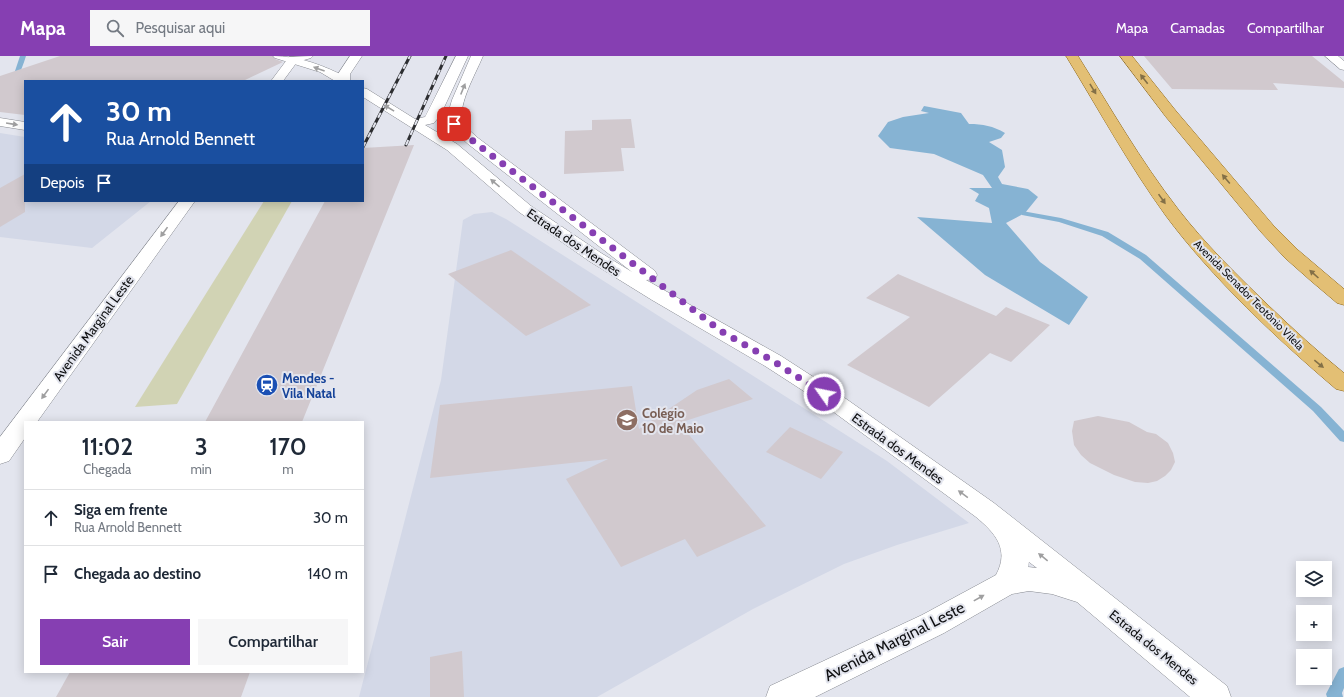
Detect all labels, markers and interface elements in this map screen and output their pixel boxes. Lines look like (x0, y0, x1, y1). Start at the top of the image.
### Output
search box (90, 10, 370, 46)
text: Mapa (20, 17, 66, 40)
icon: search (104, 17, 126, 39)
text: Pesquisar aqui (136, 19, 225, 37)
text: Mapa (1116, 19, 1148, 37)
text: Camadas (1170, 19, 1225, 37)
text: Compartilhar (1247, 19, 1324, 37)
one-way arrow (313, 65, 325, 71)
one-way arrow (1139, 73, 1148, 84)
one-way arrow (461, 82, 467, 94)
one-way arrow (1089, 83, 1096, 95)
text: 30 m (106, 94, 172, 128)
icon: ahead (40, 96, 92, 148)
one-way arrow (384, 104, 394, 112)
pin (437, 107, 471, 141)
icon: arrive (443, 113, 465, 135)
one-way arrow (6, 122, 19, 128)
text: Rua Arnold Bennett (106, 128, 255, 150)
icon: arrive (93, 172, 115, 194)
text: Depois (40, 174, 85, 192)
one-way arrow (1222, 174, 1231, 184)
one-way arrow (490, 179, 500, 188)
one-way arrow (1158, 194, 1166, 204)
street label: Estrada dos Mendes (524, 205, 624, 280)
one-way arrow (159, 227, 168, 238)
street label: Avenida Senador Teotônio Vilela (1191, 237, 1308, 354)
one-way arrow (1309, 270, 1319, 279)
street label: Avenida Marginal Leste (49, 272, 137, 384)
one-way arrow (1314, 359, 1324, 368)
place label: Mendes - Vila Natal (282, 370, 336, 401)
station icon: Mendes - Vila Natal (254, 372, 280, 398)
position arrow (803, 373, 845, 415)
one-way arrow (41, 388, 50, 399)
place label: Colégio 10 de Maio (642, 405, 704, 436)
school or university icon: Colégio 10 de Maio (614, 407, 640, 433)
street label: Estrada dos Mendes (849, 409, 948, 487)
text: 11:02 (81, 432, 133, 461)
text: 3 (195, 432, 208, 461)
text: 170 (269, 432, 307, 461)
text: Chegada (83, 461, 131, 477)
text: min (190, 461, 212, 477)
text: m (282, 461, 294, 477)
one-way arrow (957, 490, 968, 498)
text: Siga em frente (74, 501, 167, 519)
icon: ahead (40, 507, 62, 529)
text: 30 m (313, 509, 348, 527)
text: Rua Arnold Bennett (74, 519, 182, 535)
one-way arrow (1038, 553, 1049, 562)
map controls (1296, 561, 1332, 685)
button: layers (1296, 561, 1332, 597)
icon: arrive (40, 563, 62, 585)
text: Chegada ao destino (74, 565, 201, 583)
text: 140 m (307, 565, 348, 583)
one-way arrow (973, 595, 985, 602)
street label: Avenida Marginal Leste (821, 598, 968, 685)
button: + (1296, 605, 1332, 641)
street label: Estrada dos Mendes (1106, 606, 1202, 688)
button: Sair (40, 619, 190, 665)
button: Compartilhar (198, 619, 348, 665)
button: − (1296, 649, 1332, 685)

